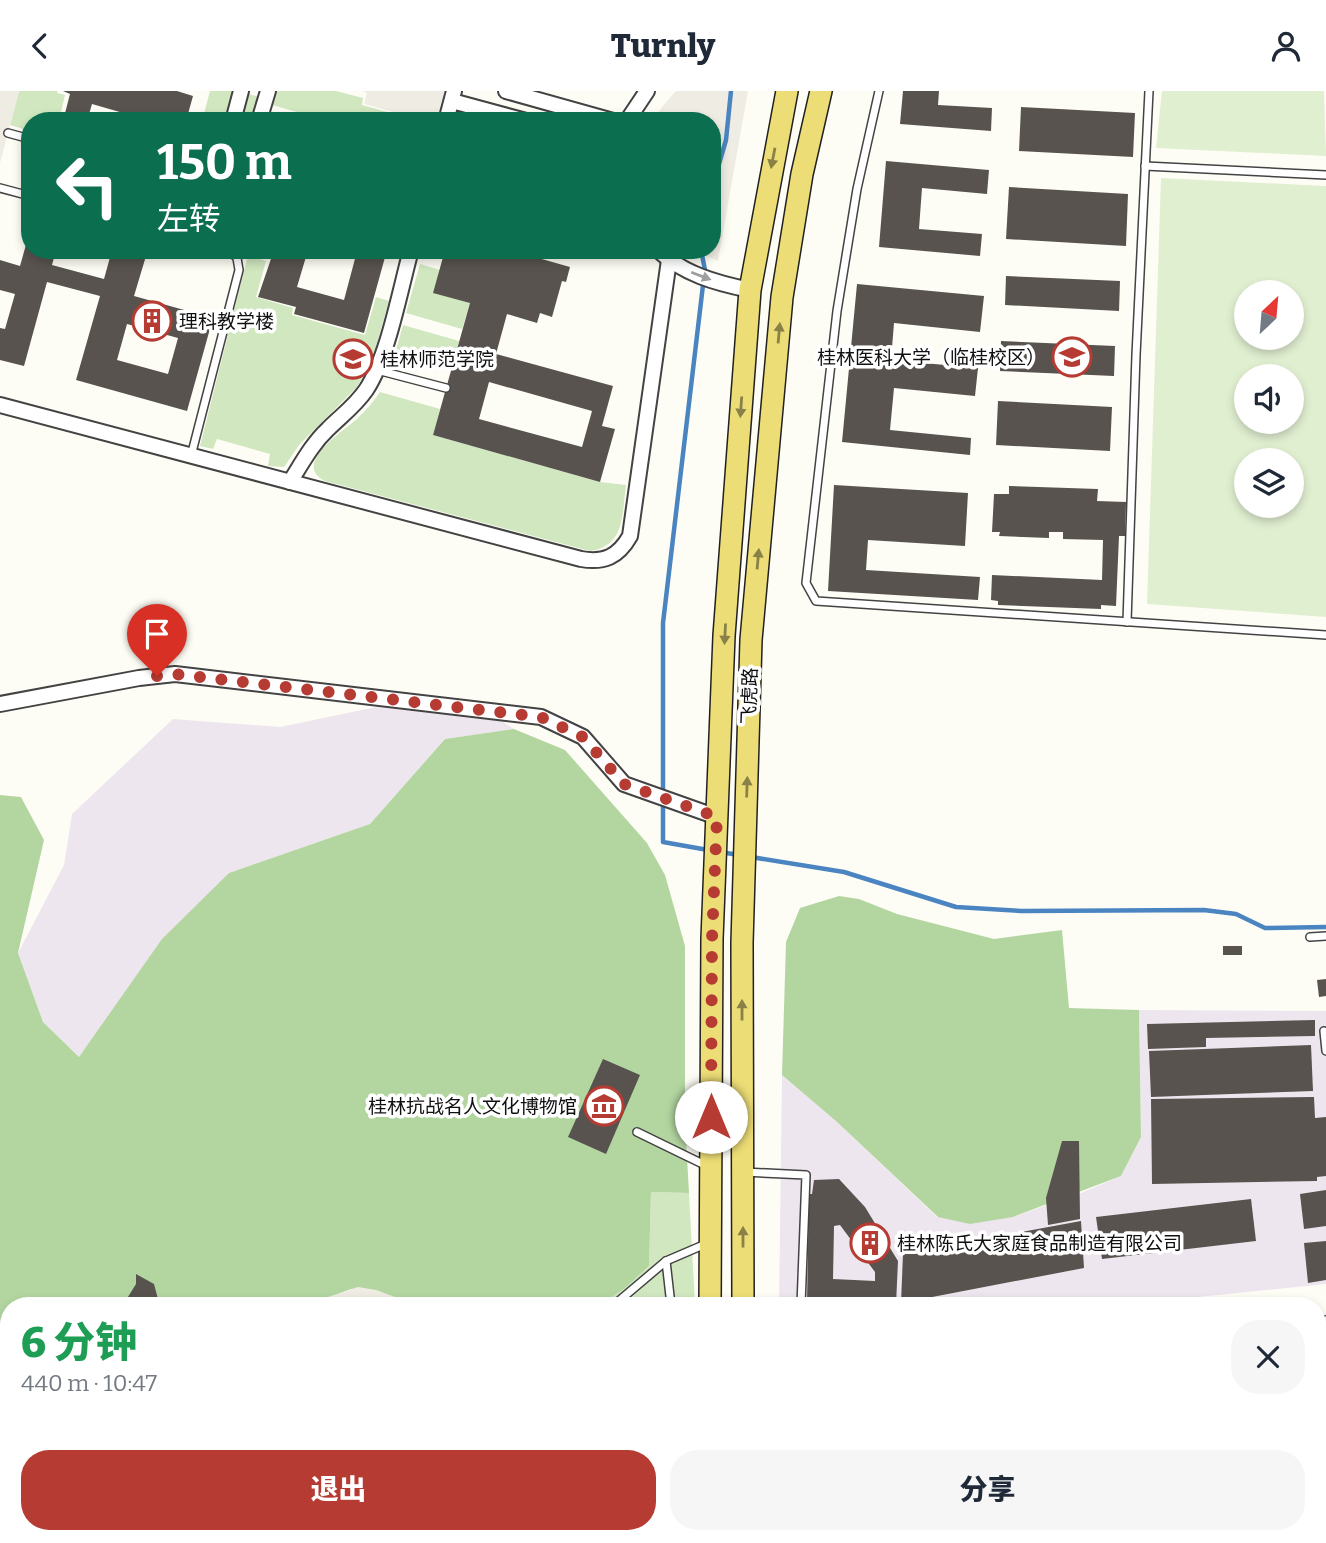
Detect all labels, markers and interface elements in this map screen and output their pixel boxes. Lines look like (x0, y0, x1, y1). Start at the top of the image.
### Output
icon: back (21, 27, 59, 65)
text: Turnly (611, 27, 715, 65)
icon: person (1267, 27, 1305, 65)
text: 150 m (157, 133, 292, 192)
icon: left (42, 140, 133, 231)
one-way arrow (768, 147, 779, 169)
text: 左转 (157, 200, 221, 238)
one-way arrow (691, 271, 712, 282)
north arrow (1234, 280, 1304, 350)
map controls (1234, 280, 1304, 518)
building icon: 理科教学楼 (131, 300, 173, 342)
place label: 理科教学楼 (179, 310, 274, 333)
one-way arrow (774, 322, 785, 344)
school or university icon: 桂林医科大学（临桂校区） (1051, 336, 1093, 378)
school or university icon: 桂林师范学院 (332, 338, 374, 380)
place label: 桂林医科大学（临桂校区） (817, 346, 1045, 369)
place label: 桂林师范学院 (380, 348, 494, 371)
button: sound (1234, 364, 1304, 434)
one-way arrow (735, 397, 746, 419)
button: layers (1234, 448, 1304, 518)
one-way arrow (753, 548, 764, 570)
pin (127, 604, 187, 676)
icon: arrive (138, 615, 176, 653)
one-way arrow (719, 624, 730, 646)
street label: 飞虎路 (737, 667, 762, 725)
one-way arrow (741, 775, 752, 797)
one-way arrow (736, 999, 748, 1021)
position arrow (674, 1080, 748, 1154)
museum icon: 桂林抗战名人文化博物馆 (583, 1085, 625, 1127)
place label: 桂林抗战名人文化博物馆 (368, 1095, 577, 1118)
building icon: 桂林陈氏大家庭食品制造有限公司 (849, 1222, 891, 1264)
one-way arrow (737, 1226, 749, 1248)
place label: 桂林陈氏大家庭食品制造有限公司 (897, 1232, 1182, 1255)
text: 6 分钟 (21, 1318, 137, 1368)
button: close (1231, 1320, 1305, 1394)
text: 440 m · 10:47 (21, 1369, 157, 1397)
button: 退出 (21, 1450, 656, 1530)
button: 分享 (670, 1450, 1305, 1530)

